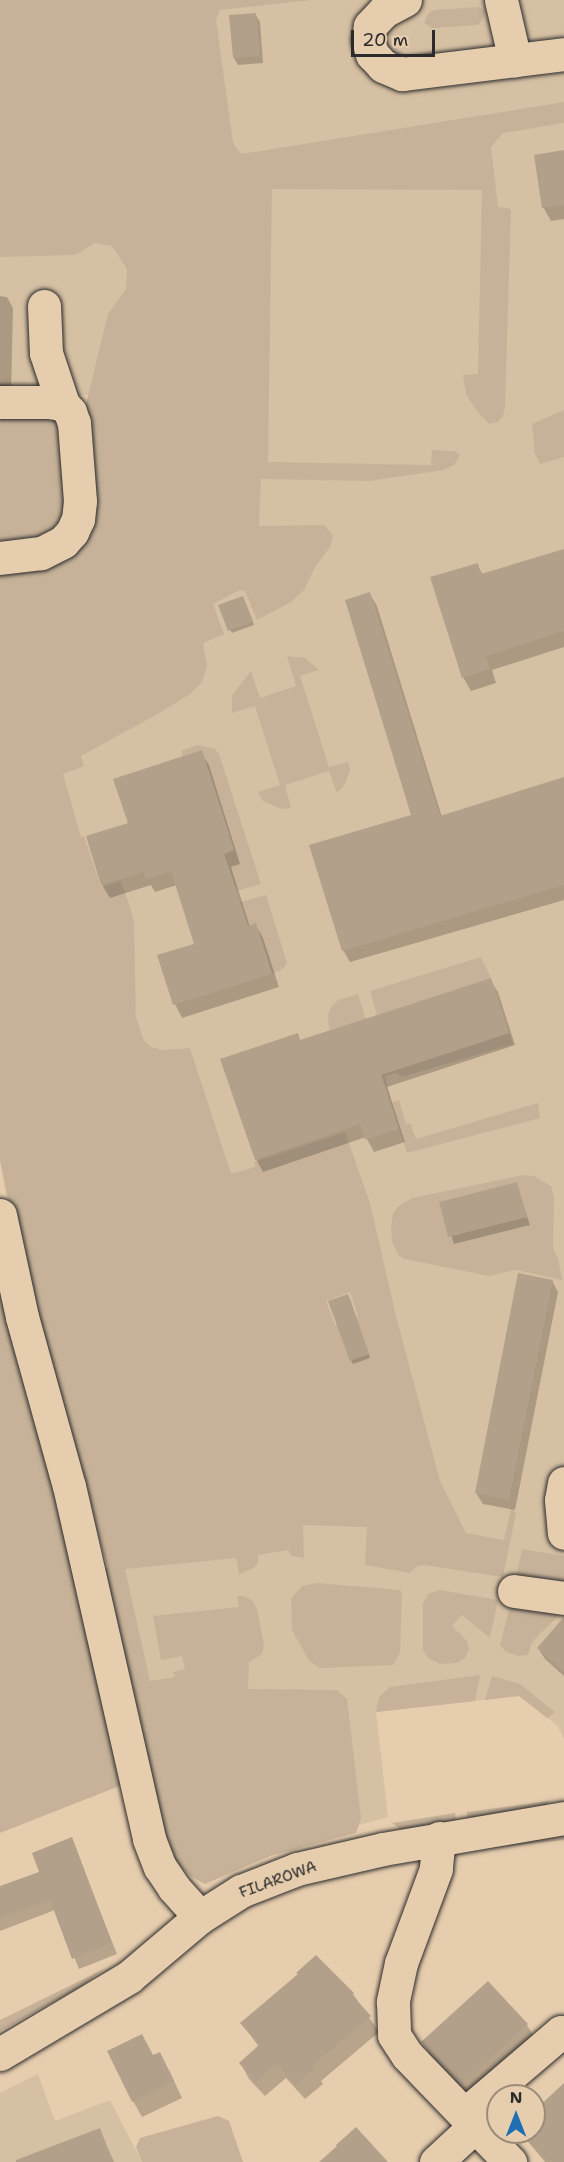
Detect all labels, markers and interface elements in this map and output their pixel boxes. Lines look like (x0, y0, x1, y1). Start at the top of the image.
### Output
scale bar (354, 18, 438, 56)
text: 20 m (362, 28, 408, 52)
street label: FILAROWA (237, 1858, 319, 1902)
north arrow (486, 2084, 546, 2144)
text: N (510, 2087, 522, 2108)

